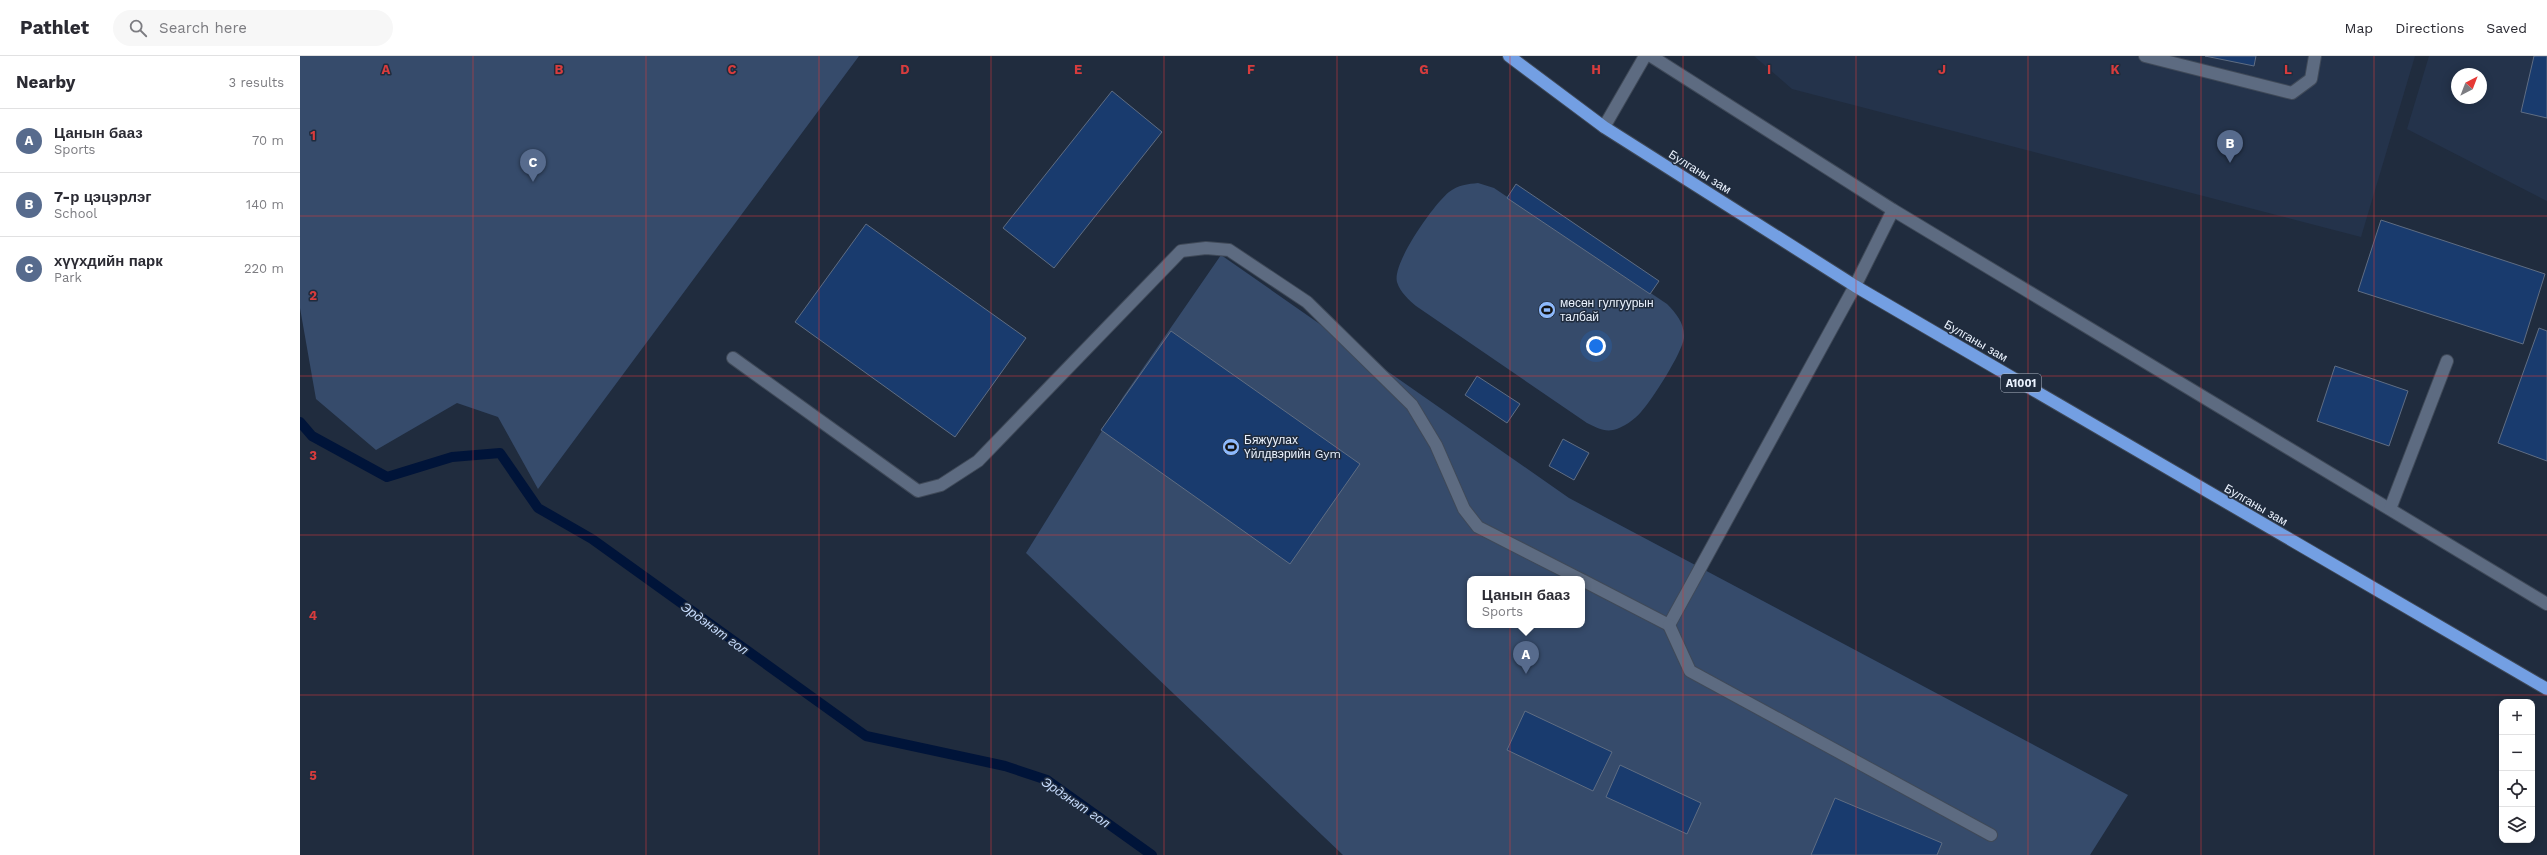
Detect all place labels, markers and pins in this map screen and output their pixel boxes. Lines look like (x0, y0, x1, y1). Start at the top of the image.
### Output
pin: B (2217, 130, 2243, 163)
pin: C (520, 149, 546, 182)
place label: мөсөн гулгуурын талбай (1560, 296, 1654, 324)
sports icon: мөсөн гулгуурын талбай (1537, 300, 1557, 320)
place label: Бяжуулах Үйлдвэрийн Gym (1244, 433, 1341, 461)
sports icon: Бяжуулах Үйлдвэрийн Gym (1221, 437, 1241, 457)
pin: A (1513, 641, 1539, 674)

